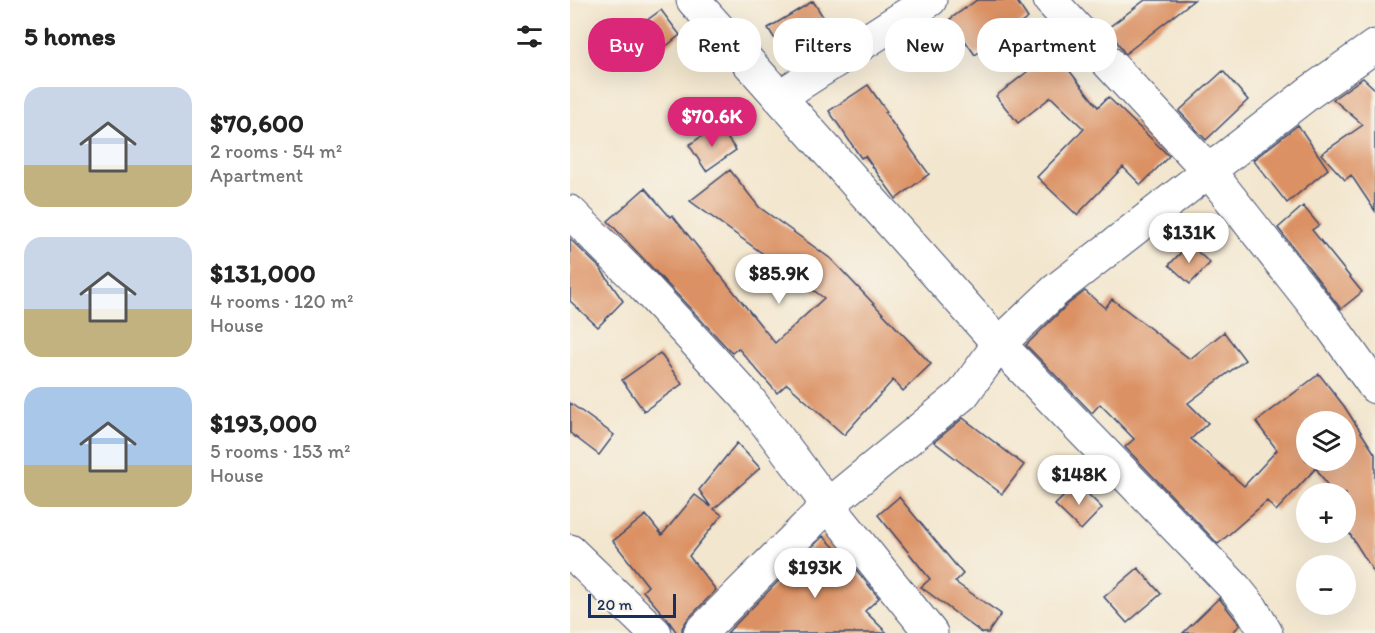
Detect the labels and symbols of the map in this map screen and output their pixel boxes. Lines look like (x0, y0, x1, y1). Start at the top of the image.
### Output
pin: $70.6K (663, 97, 761, 148)
pin: $131K (1147, 213, 1231, 264)
pin: $85.9K (730, 254, 828, 305)
pin: $148K (1037, 455, 1121, 506)
pin: $193K (773, 548, 857, 599)
scale bar (588, 591, 676, 618)

